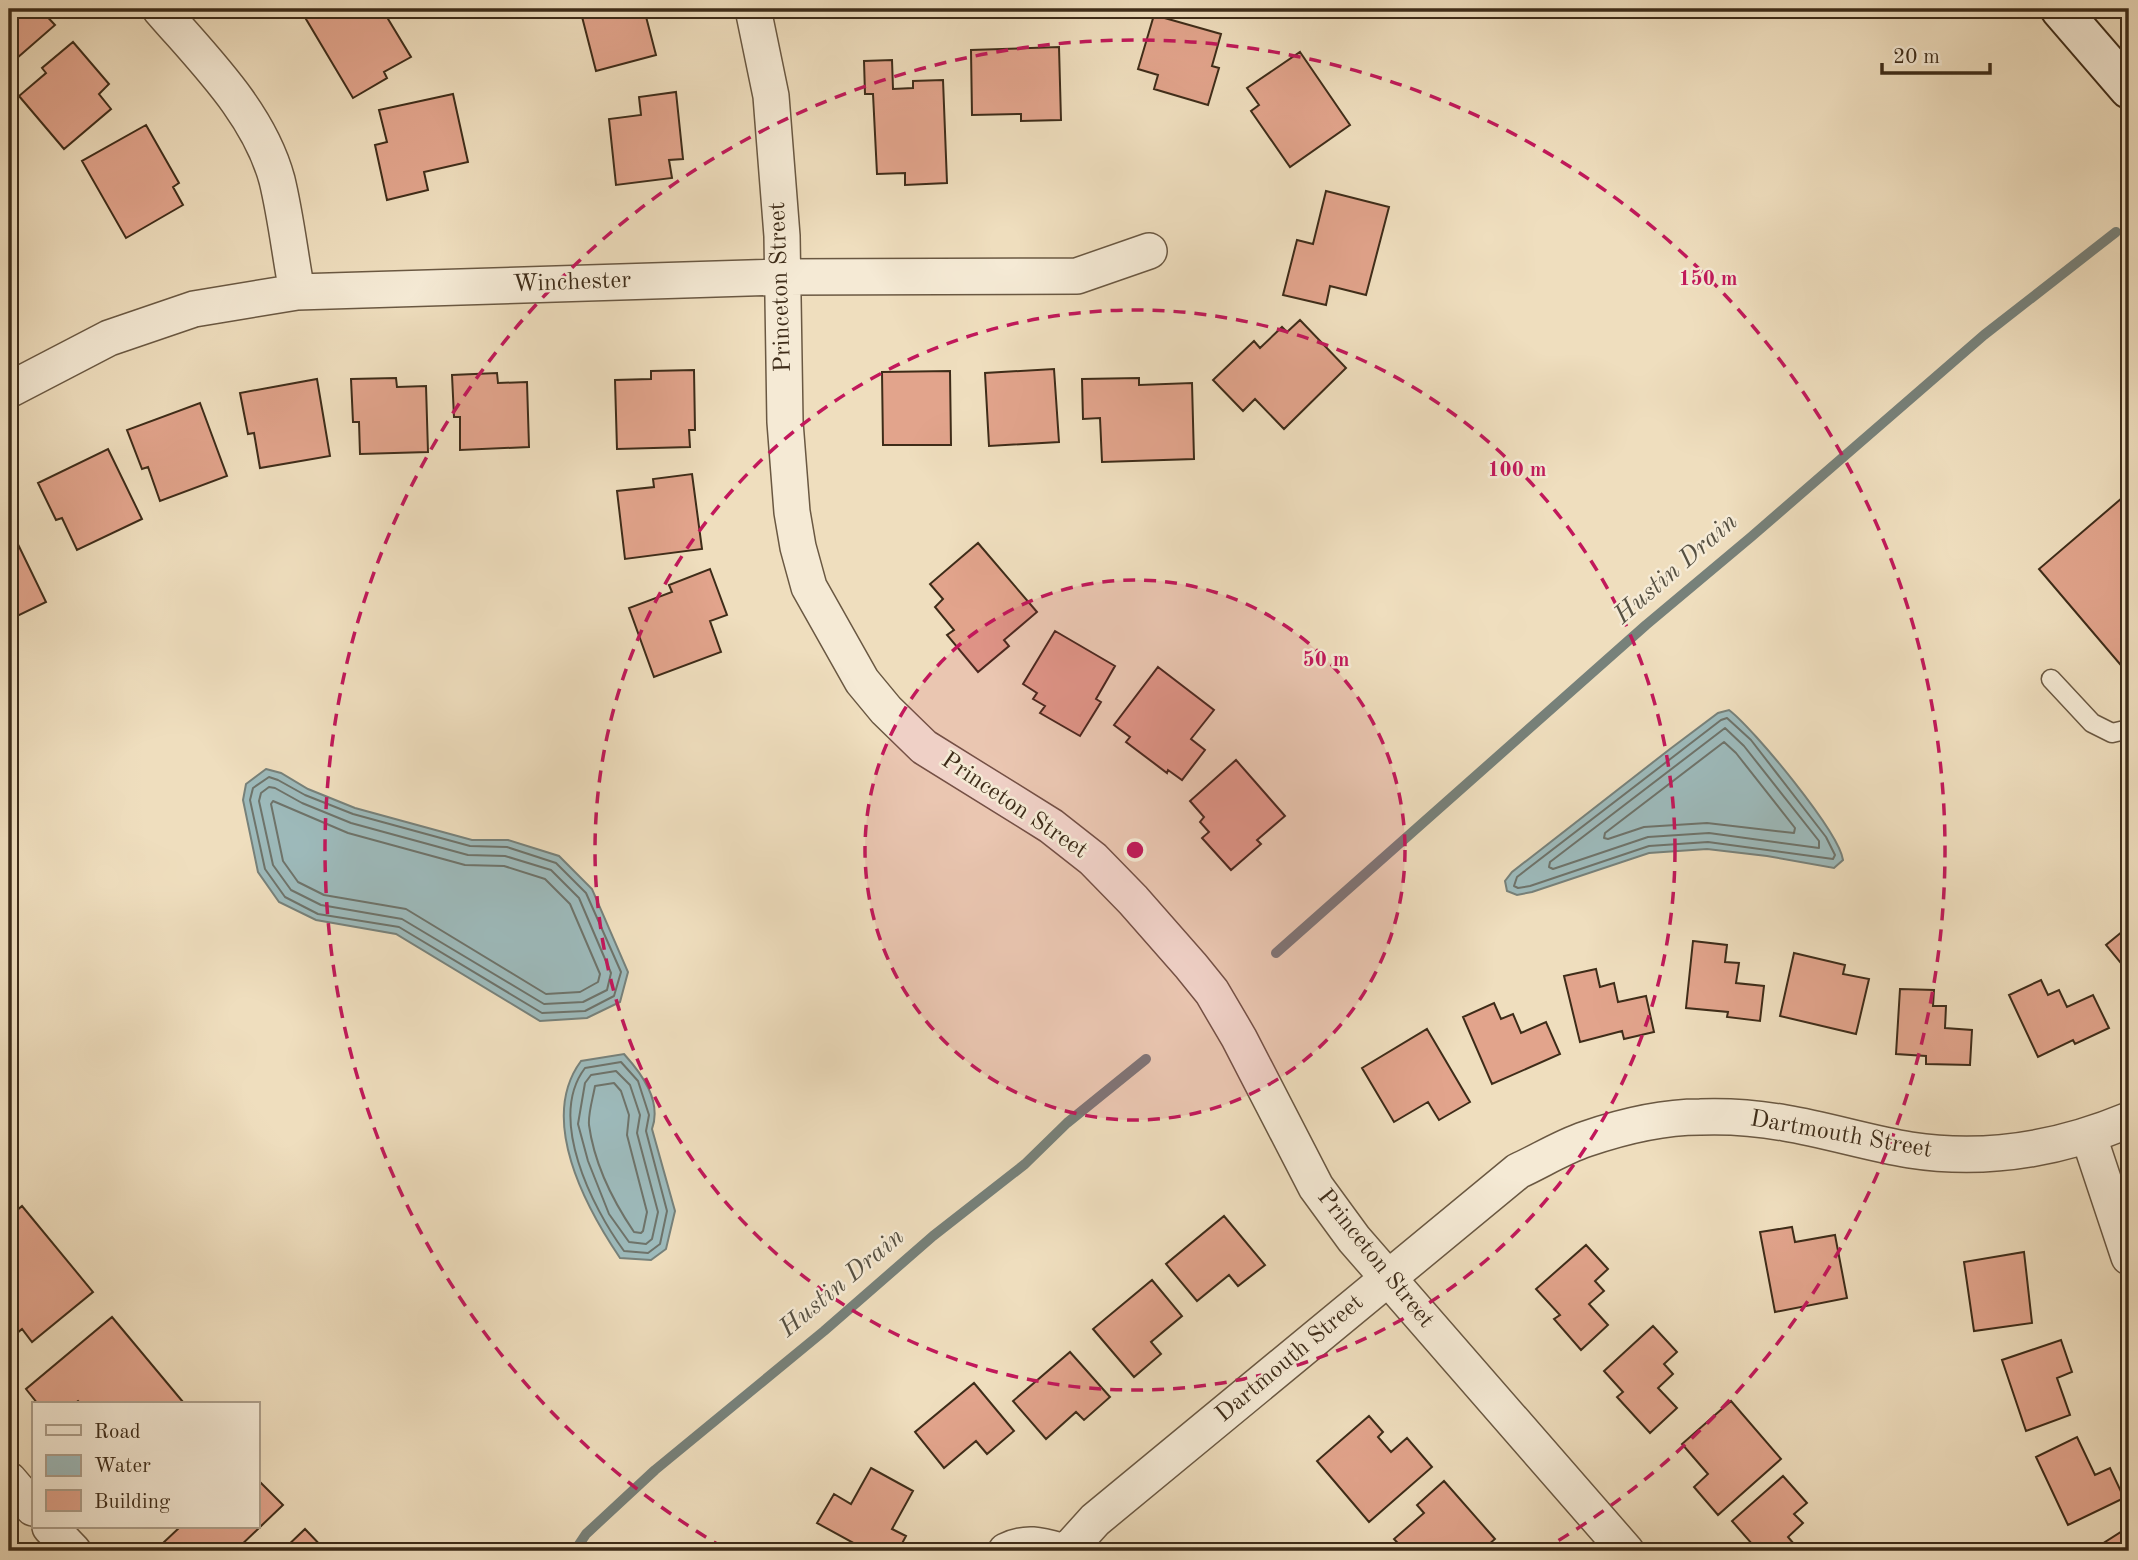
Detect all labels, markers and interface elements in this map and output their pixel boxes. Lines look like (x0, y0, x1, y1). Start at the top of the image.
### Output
scale bar (1882, 32, 1991, 76)
text: 20 m (1893, 47, 1940, 68)
street label: Princeton Street (766, 201, 796, 373)
street label: Winchester (512, 269, 632, 297)
text: 150 m (1678, 269, 1738, 290)
text: 100 m (1487, 460, 1547, 481)
water label: Hustin Drain (1609, 509, 1743, 630)
text: 50 m (1302, 650, 1350, 671)
street label: Princeton Street (937, 748, 1091, 864)
centre of rings (1123, 838, 1147, 862)
street label: Dartmouth Street (1748, 1107, 1934, 1163)
street label: Princeton Street (1312, 1185, 1438, 1333)
water label: Hustin Drain (774, 1223, 909, 1343)
street label: Dartmouth Street (1212, 1291, 1368, 1427)
legend (32, 1402, 259, 1528)
text: Road (94, 1422, 141, 1443)
text: Water (94, 1456, 151, 1477)
text: Building (94, 1492, 171, 1513)

